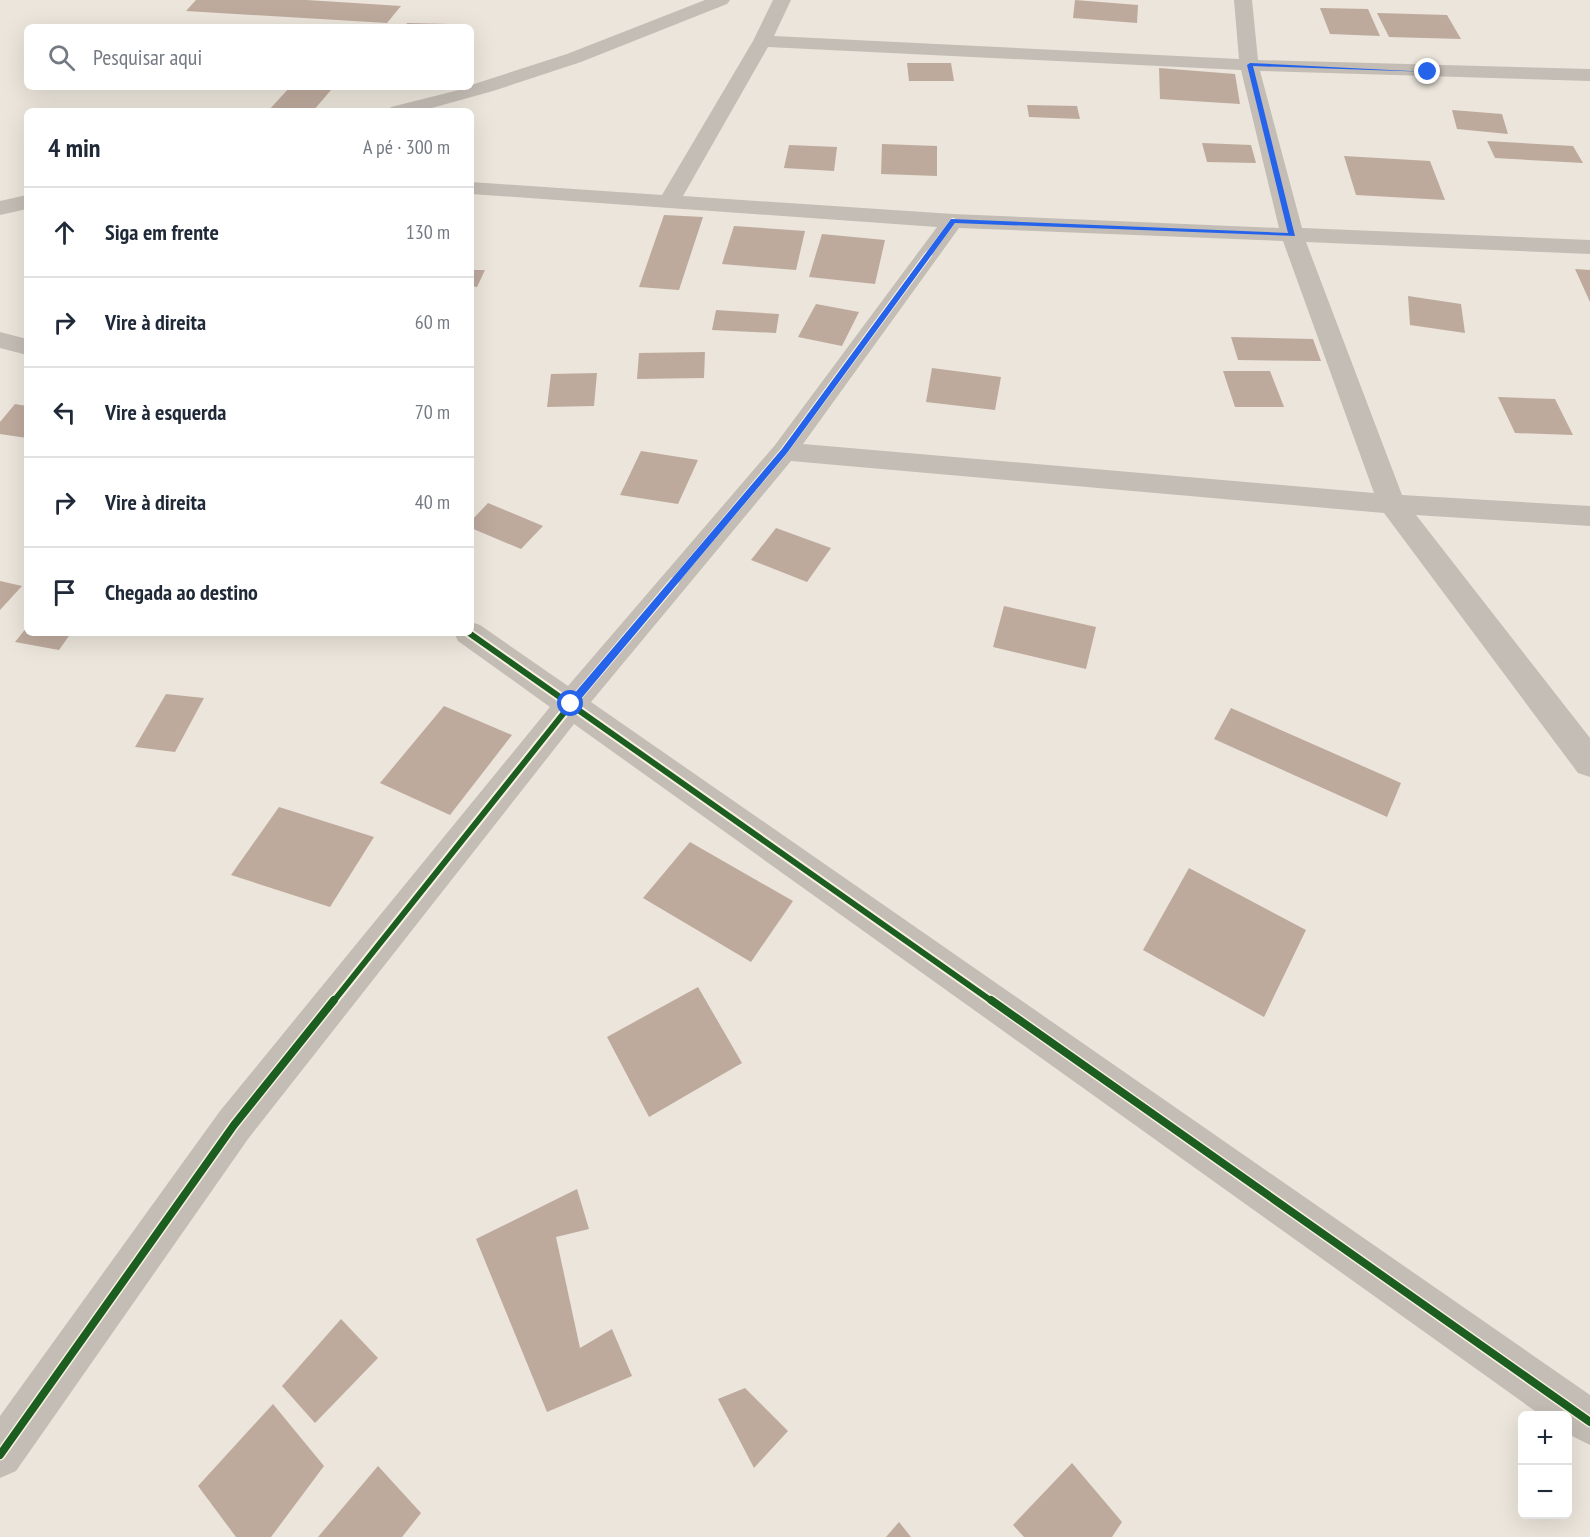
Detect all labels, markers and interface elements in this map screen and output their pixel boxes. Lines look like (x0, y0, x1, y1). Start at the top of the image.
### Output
search box (24, 24, 474, 90)
icon: search (45, 41, 78, 74)
text: Pesquisar aqui (93, 43, 202, 71)
route end (1414, 58, 1440, 84)
text: 4 min (48, 131, 101, 164)
text: A pé · 300 m (363, 134, 450, 160)
icon: ahead (48, 216, 81, 249)
text: Siga em frente (105, 218, 219, 246)
text: 130 m (406, 219, 450, 245)
icon: right (48, 306, 81, 339)
text: Vire à direita (105, 308, 206, 336)
text: 60 m (415, 309, 450, 335)
icon: left (48, 396, 81, 429)
text: Vire à esquerda (105, 398, 226, 426)
text: 70 m (415, 399, 450, 425)
icon: right (48, 486, 81, 519)
text: Vire à direita (105, 488, 206, 516)
text: 40 m (415, 489, 450, 515)
icon: arrive (48, 576, 81, 609)
text: Chegada ao destino (105, 578, 258, 606)
route start (557, 690, 583, 716)
map controls (1518, 1411, 1572, 1519)
button: + (1518, 1411, 1572, 1465)
button: − (1518, 1465, 1572, 1519)

